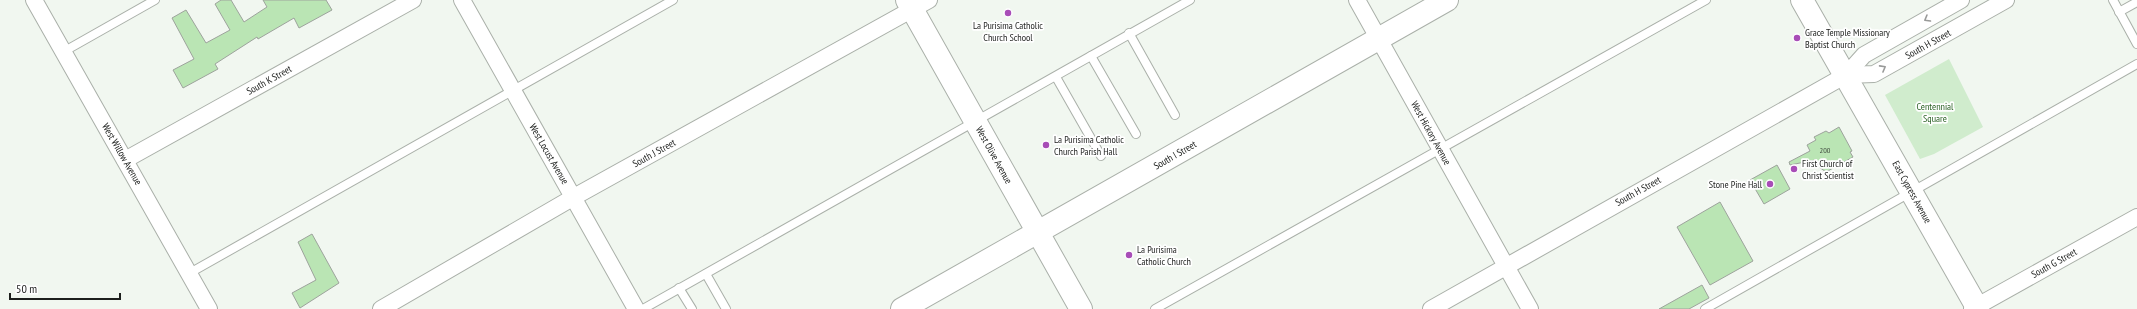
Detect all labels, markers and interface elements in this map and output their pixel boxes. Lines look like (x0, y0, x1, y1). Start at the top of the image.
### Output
marker: La Purisima Catholic Church School (1003, 8, 1013, 18)
one-way arrow (1924, 15, 1931, 22)
place label: La Purisima Catholic Church School (973, 19, 1043, 44)
place label: Grace Temple Missionary Baptist Church (1805, 26, 1890, 51)
street label: South H Street (1903, 26, 1953, 62)
marker: Grace Temple Missionary Baptist Church (1792, 33, 1802, 43)
street label: South K Street (244, 62, 294, 98)
one-way arrow (1879, 66, 1887, 73)
street label: West Hickory Avenue (1408, 99, 1454, 167)
park label: Centennial Square (1917, 100, 1954, 125)
street label: West Willow Avenue (99, 121, 145, 187)
street label: West Locust Avenue (526, 121, 572, 187)
street label: West Olive Avenue (973, 124, 1015, 186)
place label: La Purisima Catholic Church Parish Hall (1054, 133, 1124, 158)
street label: South J Street (630, 136, 678, 170)
street label: South I Street (1151, 137, 1199, 172)
marker: La Purisima Catholic Church Parish Hall (1041, 140, 1051, 150)
house number: 200 (1820, 145, 1831, 155)
place label: First Church of Christ Scientist (1802, 157, 1854, 182)
street label: East Cypress Avenue (1889, 158, 1935, 226)
marker: First Church of Christ Scientist (1789, 164, 1799, 174)
street label: South H Street (1613, 173, 1663, 209)
place label: Stone Pine Hall (1709, 178, 1763, 191)
marker: Stone Pine Hall (1765, 179, 1775, 189)
place label: La Purisima Catholic Church (1137, 243, 1191, 268)
street label: South G Street (2029, 245, 2079, 281)
marker: La Purisima Catholic Church (1124, 250, 1134, 260)
scale bar (10, 275, 120, 301)
text: 50 m (16, 281, 37, 296)

